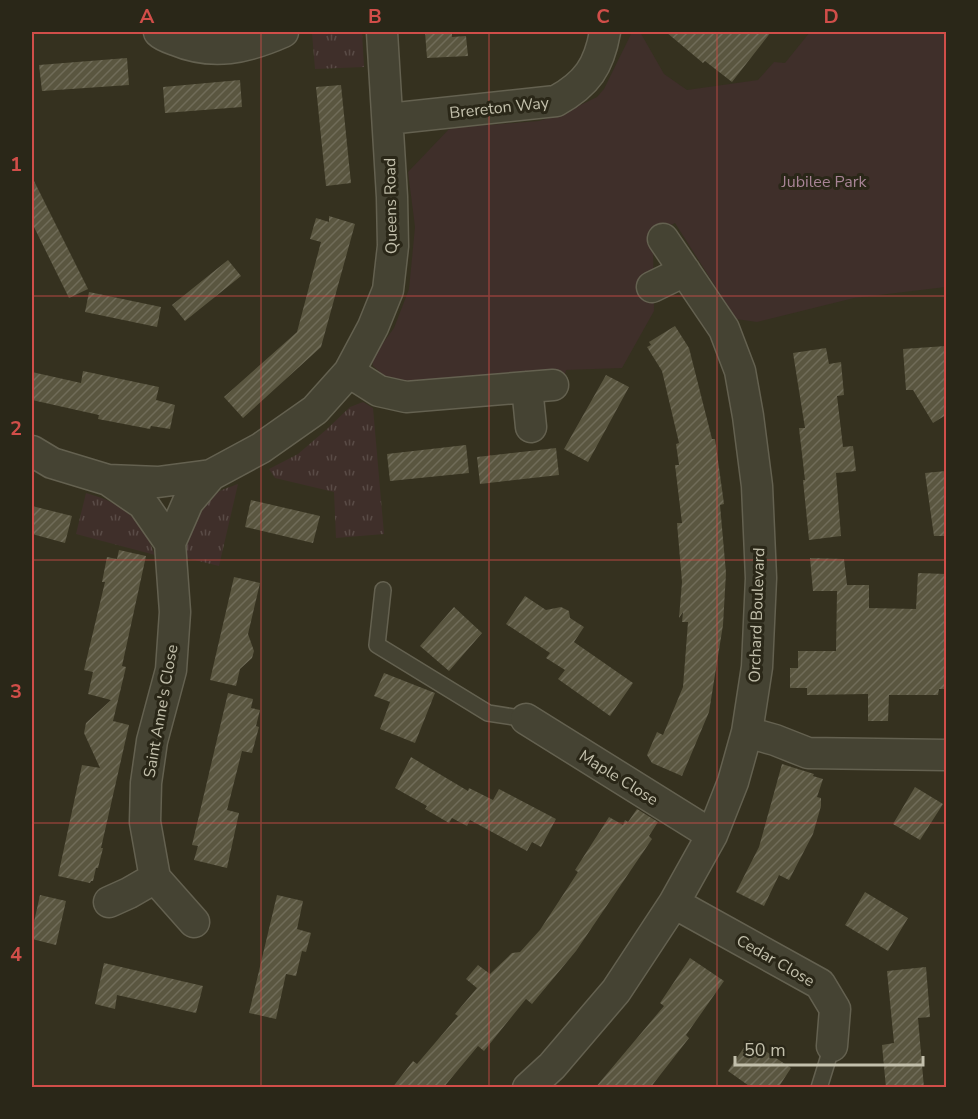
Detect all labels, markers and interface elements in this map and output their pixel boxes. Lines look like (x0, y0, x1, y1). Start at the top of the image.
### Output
text: A (140, 3, 155, 30)
text: B (368, 3, 382, 30)
text: C (596, 3, 610, 30)
text: D (823, 3, 839, 30)
street label: Brereton Way (448, 92, 551, 124)
text: 1 (10, 151, 22, 178)
street label: Queens Road (379, 158, 403, 254)
park label: Jubilee Park (781, 171, 867, 193)
text: 2 (10, 415, 22, 442)
street label: Orchard Boulevard (744, 547, 770, 683)
street label: Saint Anne's Close (138, 643, 184, 780)
text: 3 (10, 678, 22, 705)
street label: Maple Close (575, 745, 662, 811)
street label: Cedar Close (732, 930, 819, 992)
text: 4 (10, 941, 22, 968)
scale bar (735, 1029, 922, 1067)
text: 50 m (744, 1038, 786, 1062)

